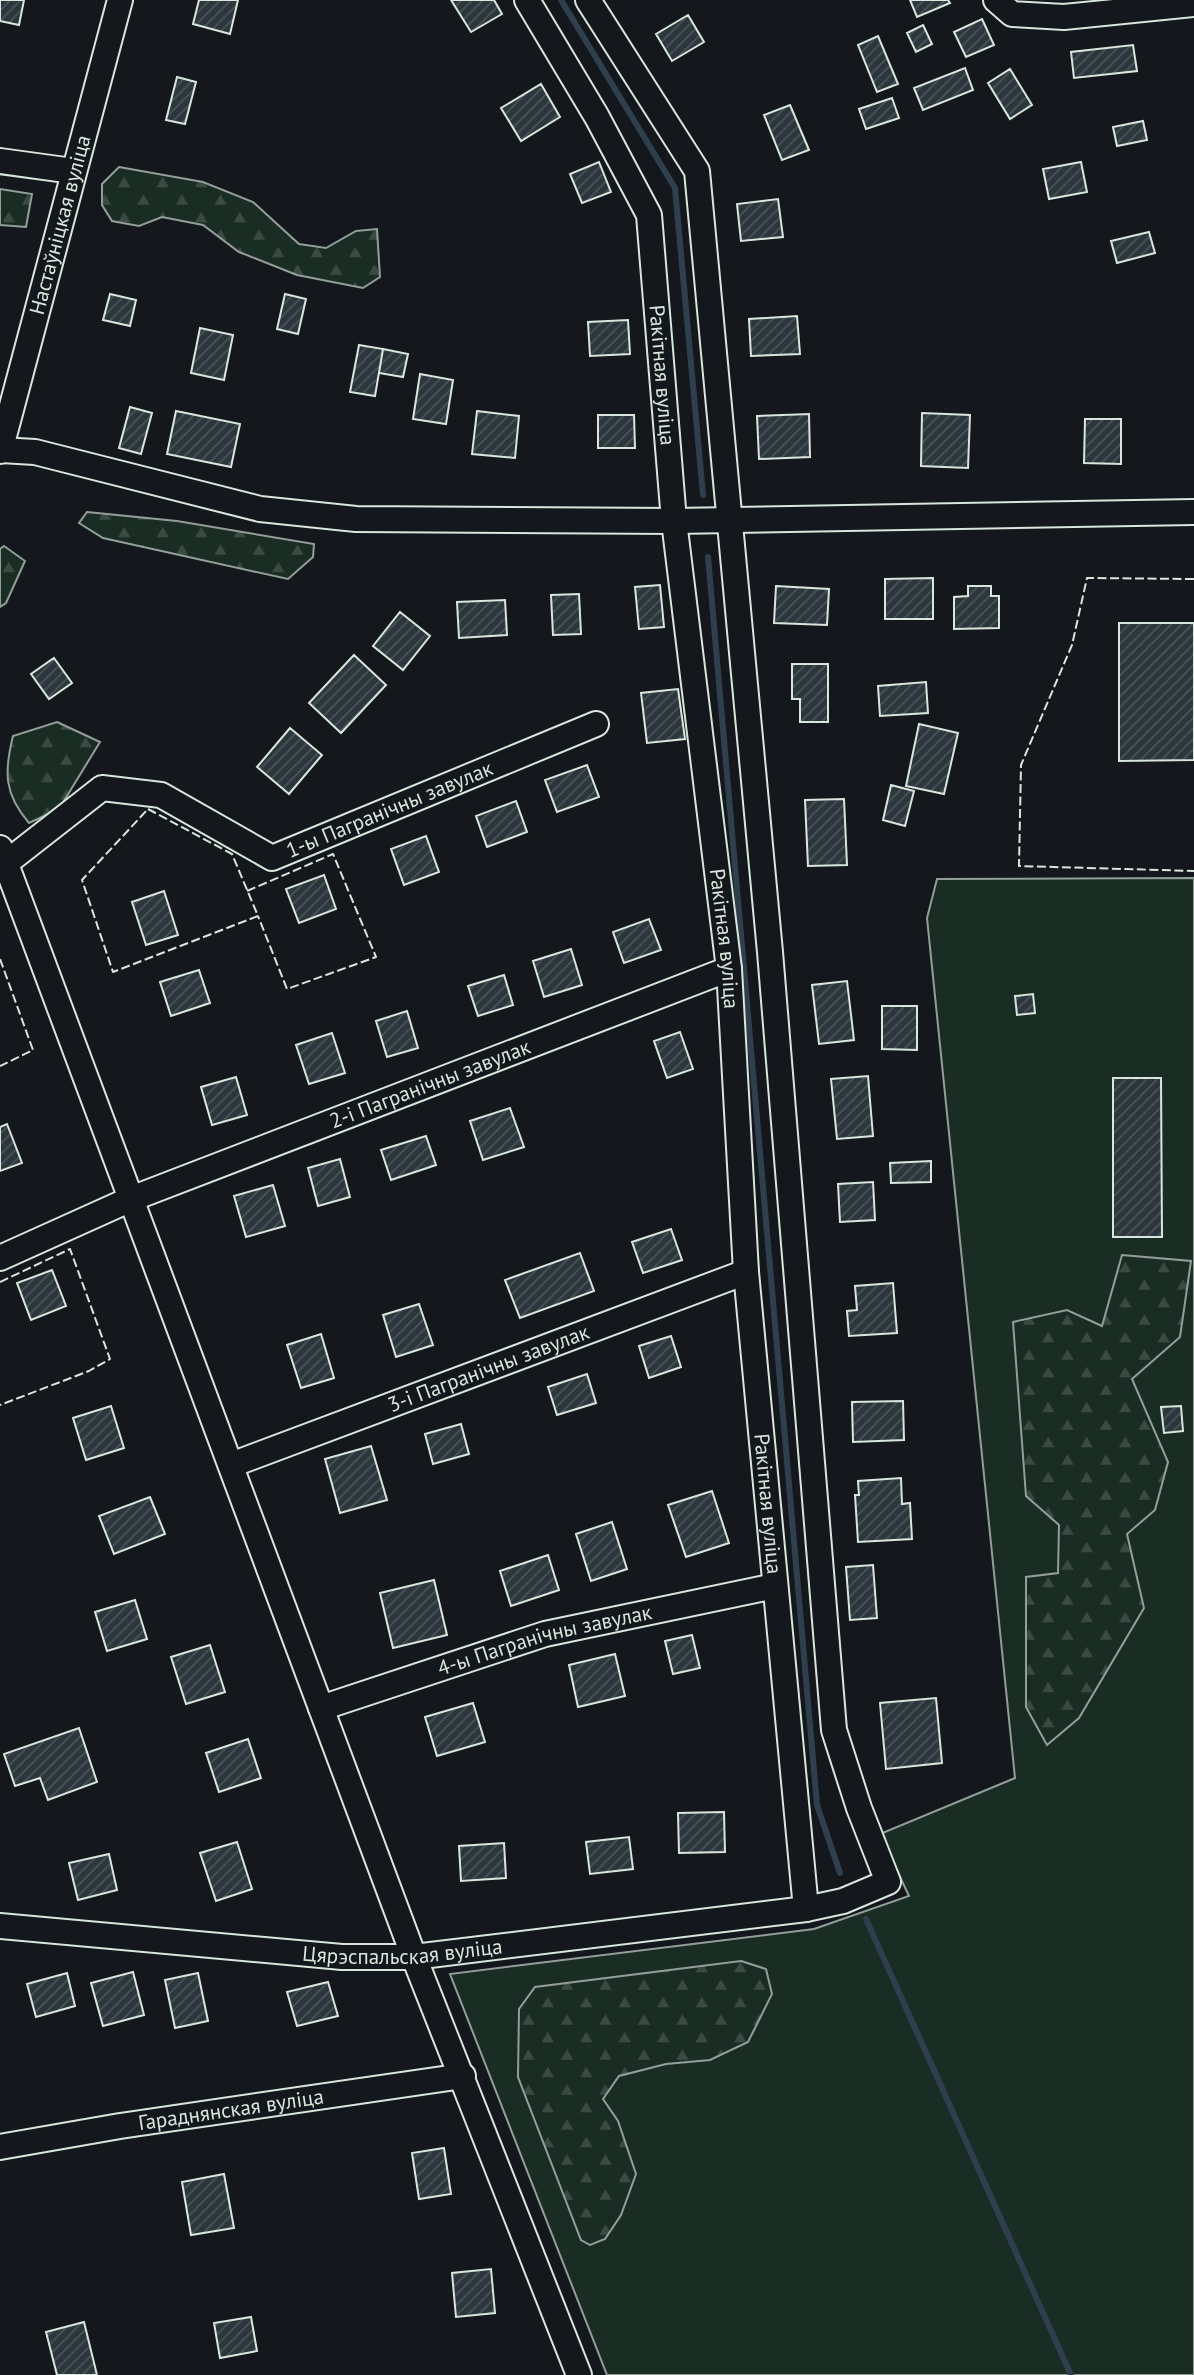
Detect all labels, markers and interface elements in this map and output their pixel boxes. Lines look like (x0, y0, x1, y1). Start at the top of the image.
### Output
street label: Настаўніцкая вуліца (23, 132, 97, 318)
street label: Ракітная вуліца (643, 304, 682, 447)
street label: 1-ы Пагранічны завулак (282, 754, 497, 864)
street label: Ракітная вуліца (704, 867, 745, 1009)
street label: 2-і Пагранічны завулак (326, 1033, 534, 1134)
street label: 3-і Пагранічны завулак (384, 1318, 593, 1418)
street label: Ракітная вуліца (748, 1432, 788, 1575)
street label: 4-ы Пагранічны завулак (434, 1598, 654, 1682)
street label: Цярэспальская вуліца (301, 1932, 504, 1970)
street label: Гараднянская вуліца (136, 2082, 325, 2136)

